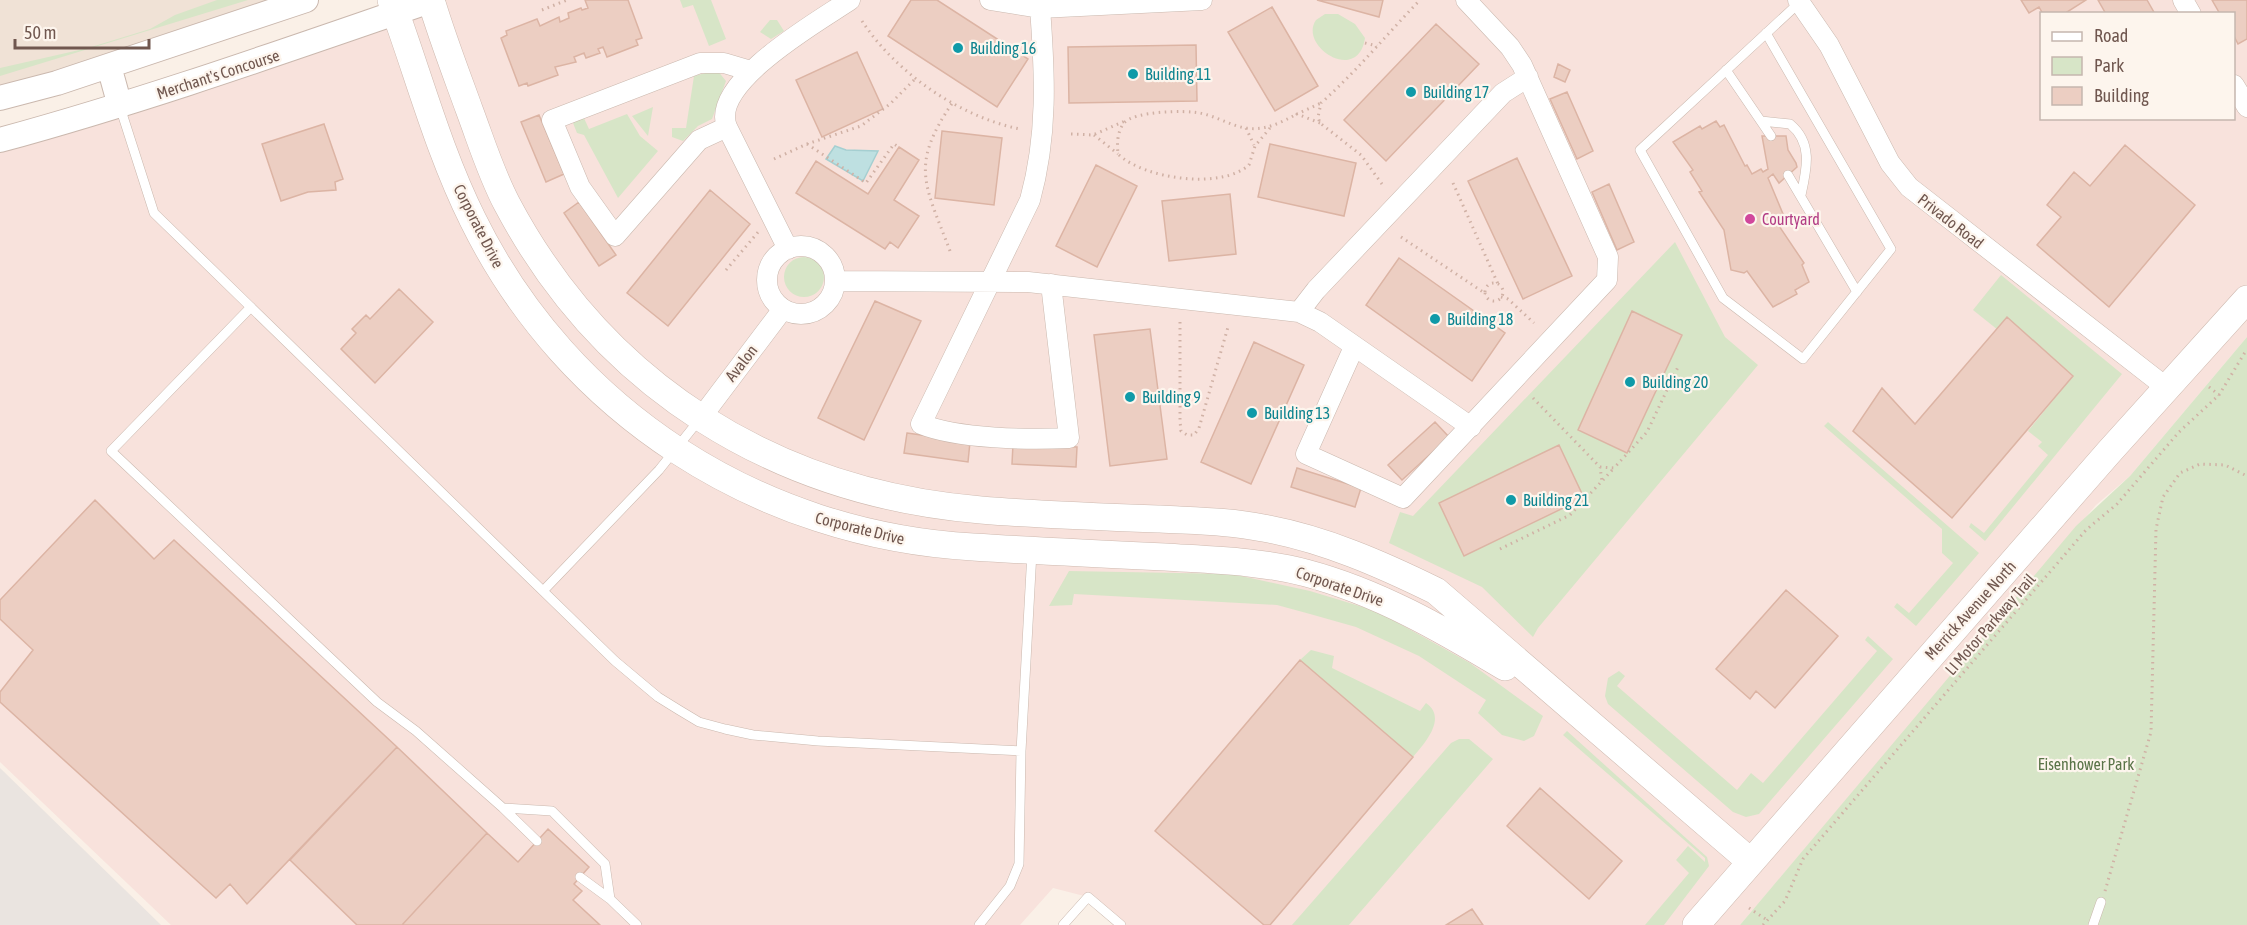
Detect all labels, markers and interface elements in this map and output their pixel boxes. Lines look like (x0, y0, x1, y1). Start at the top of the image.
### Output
scale bar (15, 12, 148, 50)
legend (2040, 12, 2235, 120)
text: 50 m (24, 22, 56, 43)
text: Road (2094, 25, 2128, 46)
place label: Building 16 (970, 39, 1036, 58)
marker: Building 16 (951, 41, 965, 55)
street label: Merchant's Concourse (154, 46, 282, 102)
text: Park (2094, 55, 2124, 76)
place label: Building 11 (1145, 65, 1211, 84)
marker: Building 11 (1126, 67, 1140, 81)
place label: Building 17 (1423, 83, 1489, 102)
marker: Building 17 (1404, 85, 1418, 99)
text: Building (2094, 85, 2149, 106)
street label: Corporate Drive (449, 181, 508, 271)
street label: Privado Road (1915, 190, 1987, 252)
place label: Courtyard (1762, 210, 1820, 229)
marker: Courtyard (1743, 212, 1757, 226)
place label: Building 18 (1447, 310, 1513, 329)
marker: Building 18 (1428, 312, 1442, 326)
street label: Avalon (721, 341, 761, 385)
place label: Building 20 (1642, 373, 1708, 392)
marker: Building 20 (1623, 375, 1637, 389)
place label: Building 9 (1142, 388, 1201, 407)
marker: Building 9 (1123, 390, 1137, 404)
place label: Building 13 (1264, 404, 1330, 423)
marker: Building 13 (1245, 406, 1259, 420)
place label: Building 21 (1523, 491, 1589, 510)
marker: Building 21 (1504, 493, 1518, 507)
street label: Corporate Drive (813, 508, 907, 549)
street label: Merrick Avenue North (1921, 557, 2019, 663)
street label: Corporate Drive (1294, 563, 1386, 610)
street label: LI Motor Parkway Trail (1941, 569, 2040, 679)
park label: Eisenhower Park (2038, 755, 2134, 773)

